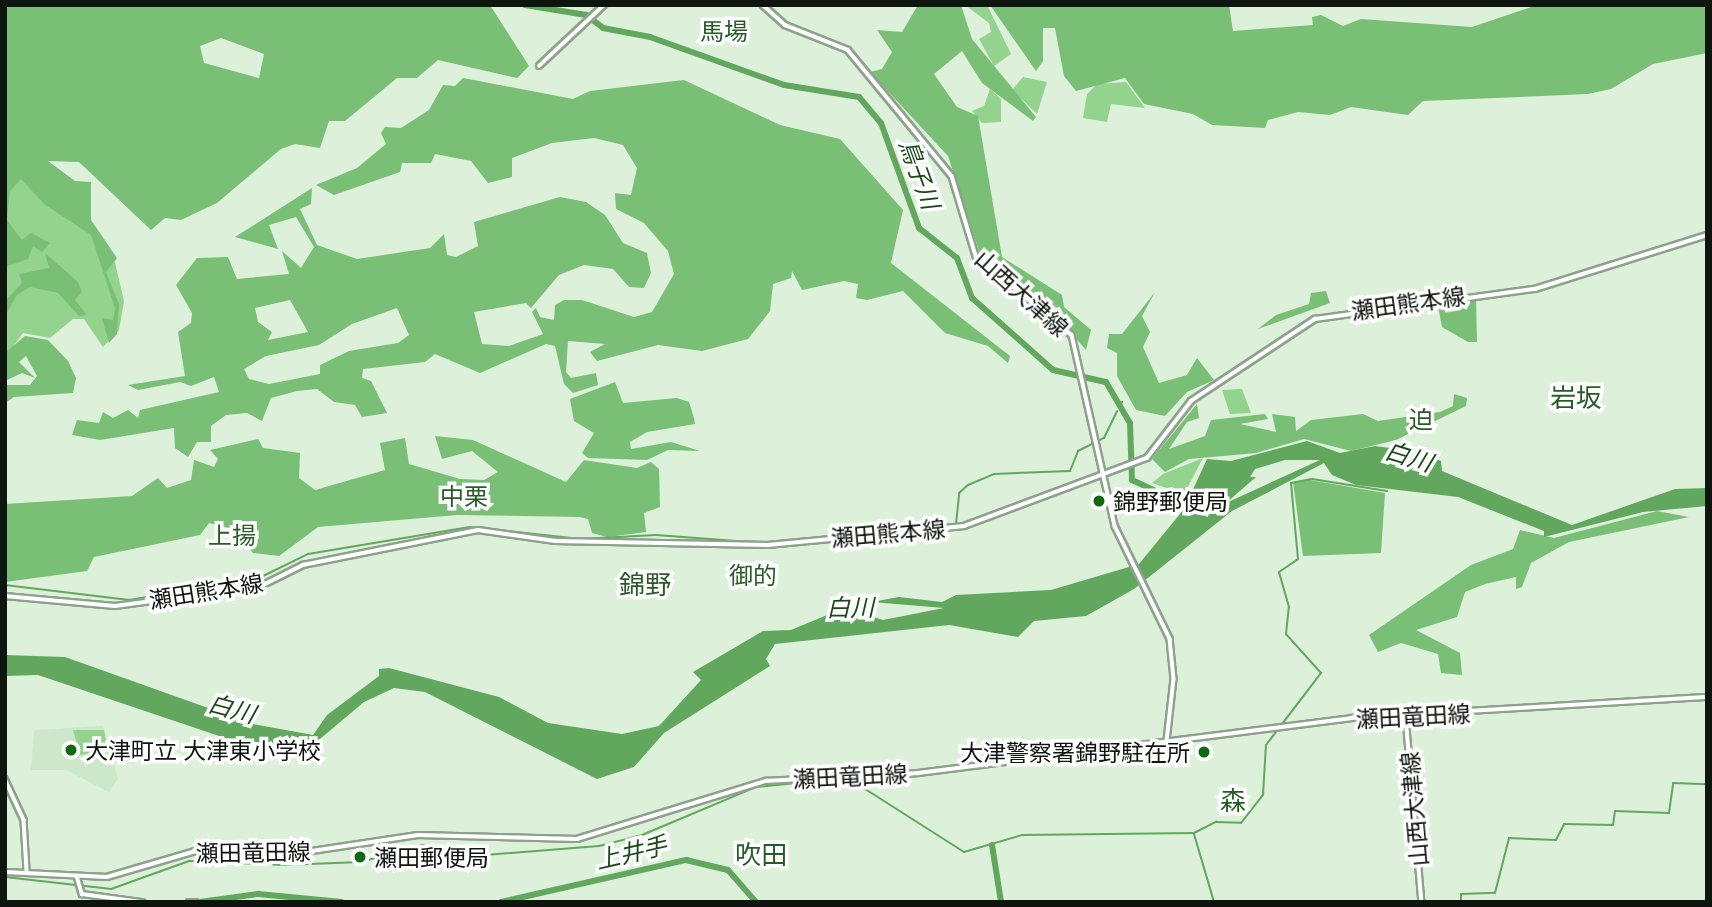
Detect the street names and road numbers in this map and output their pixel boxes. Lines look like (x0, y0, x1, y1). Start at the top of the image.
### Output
street label: 山西大津線 (970, 244, 1074, 342)
street label: 瀬田熊本線 (1349, 281, 1467, 325)
street label: 瀬田熊本線 (830, 514, 946, 552)
street label: 瀬田熊本線 (147, 568, 265, 614)
street label: 瀬田竜田線 (1355, 699, 1471, 733)
street label: 山西大津線 (1395, 751, 1433, 867)
street label: 瀬田竜田線 (792, 759, 908, 793)
street label: 瀬田竜田線 (195, 837, 311, 867)

